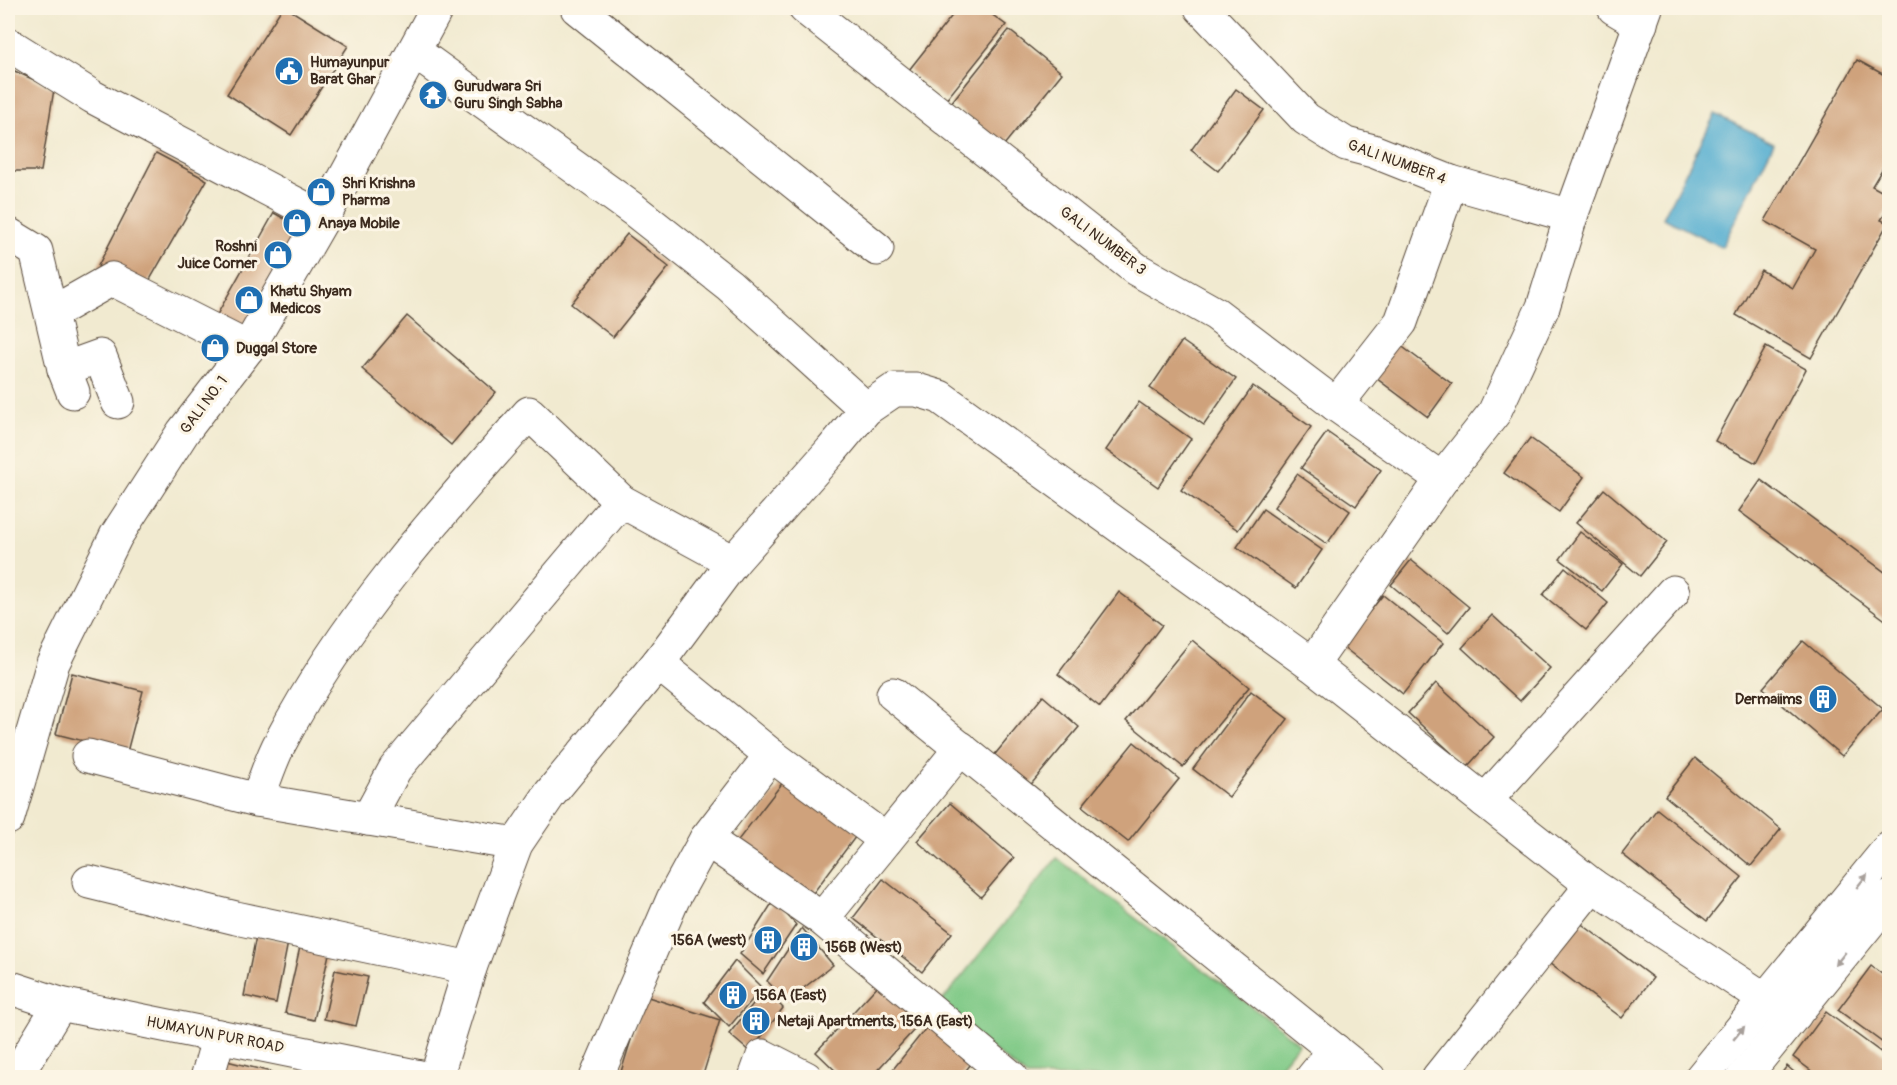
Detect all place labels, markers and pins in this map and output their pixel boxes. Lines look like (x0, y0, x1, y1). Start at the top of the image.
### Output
place label: Humayunpur Barat Ghar (310, 53, 390, 89)
public building icon: Humayunpur Barat Ghar (273, 55, 305, 87)
place label: Gurudwara Sri Guru Singh Sabha (454, 77, 563, 113)
temple icon: Gurudwara Sri Guru Singh Sabha (417, 79, 449, 111)
place label: Shri Krishna Pharma (342, 174, 415, 210)
shop icon: Shri Krishna Pharma (305, 176, 337, 208)
shop icon: Anaya Mobile (281, 207, 313, 239)
place label: Anaya Mobile (318, 214, 400, 233)
place label: Roshni Juice Corner (177, 237, 258, 273)
shop icon: Roshni Juice Corner (262, 239, 294, 271)
place label: Khatu Shyam Medicos (270, 282, 352, 318)
shop icon: Khatu Shyam Medicos (233, 284, 265, 316)
shop icon: Duggal Store (199, 332, 231, 364)
place label: Duggal Store (236, 339, 317, 358)
building icon: Dermaiims (1807, 683, 1839, 715)
place label: Dermaiims (1735, 690, 1802, 709)
building icon: 156A (west) (752, 924, 784, 956)
place label: 156A (west) (671, 931, 747, 950)
building icon: 156B (West) (788, 931, 820, 963)
place label: 156B (West) (825, 938, 902, 957)
building icon: 156A (East) (717, 979, 749, 1011)
place label: 156A (East) (754, 986, 827, 1005)
building icon: Netaji Apartments, 156A (East) (740, 1005, 772, 1037)
place label: Netaji Apartments, 156A (East) (777, 1012, 973, 1031)

